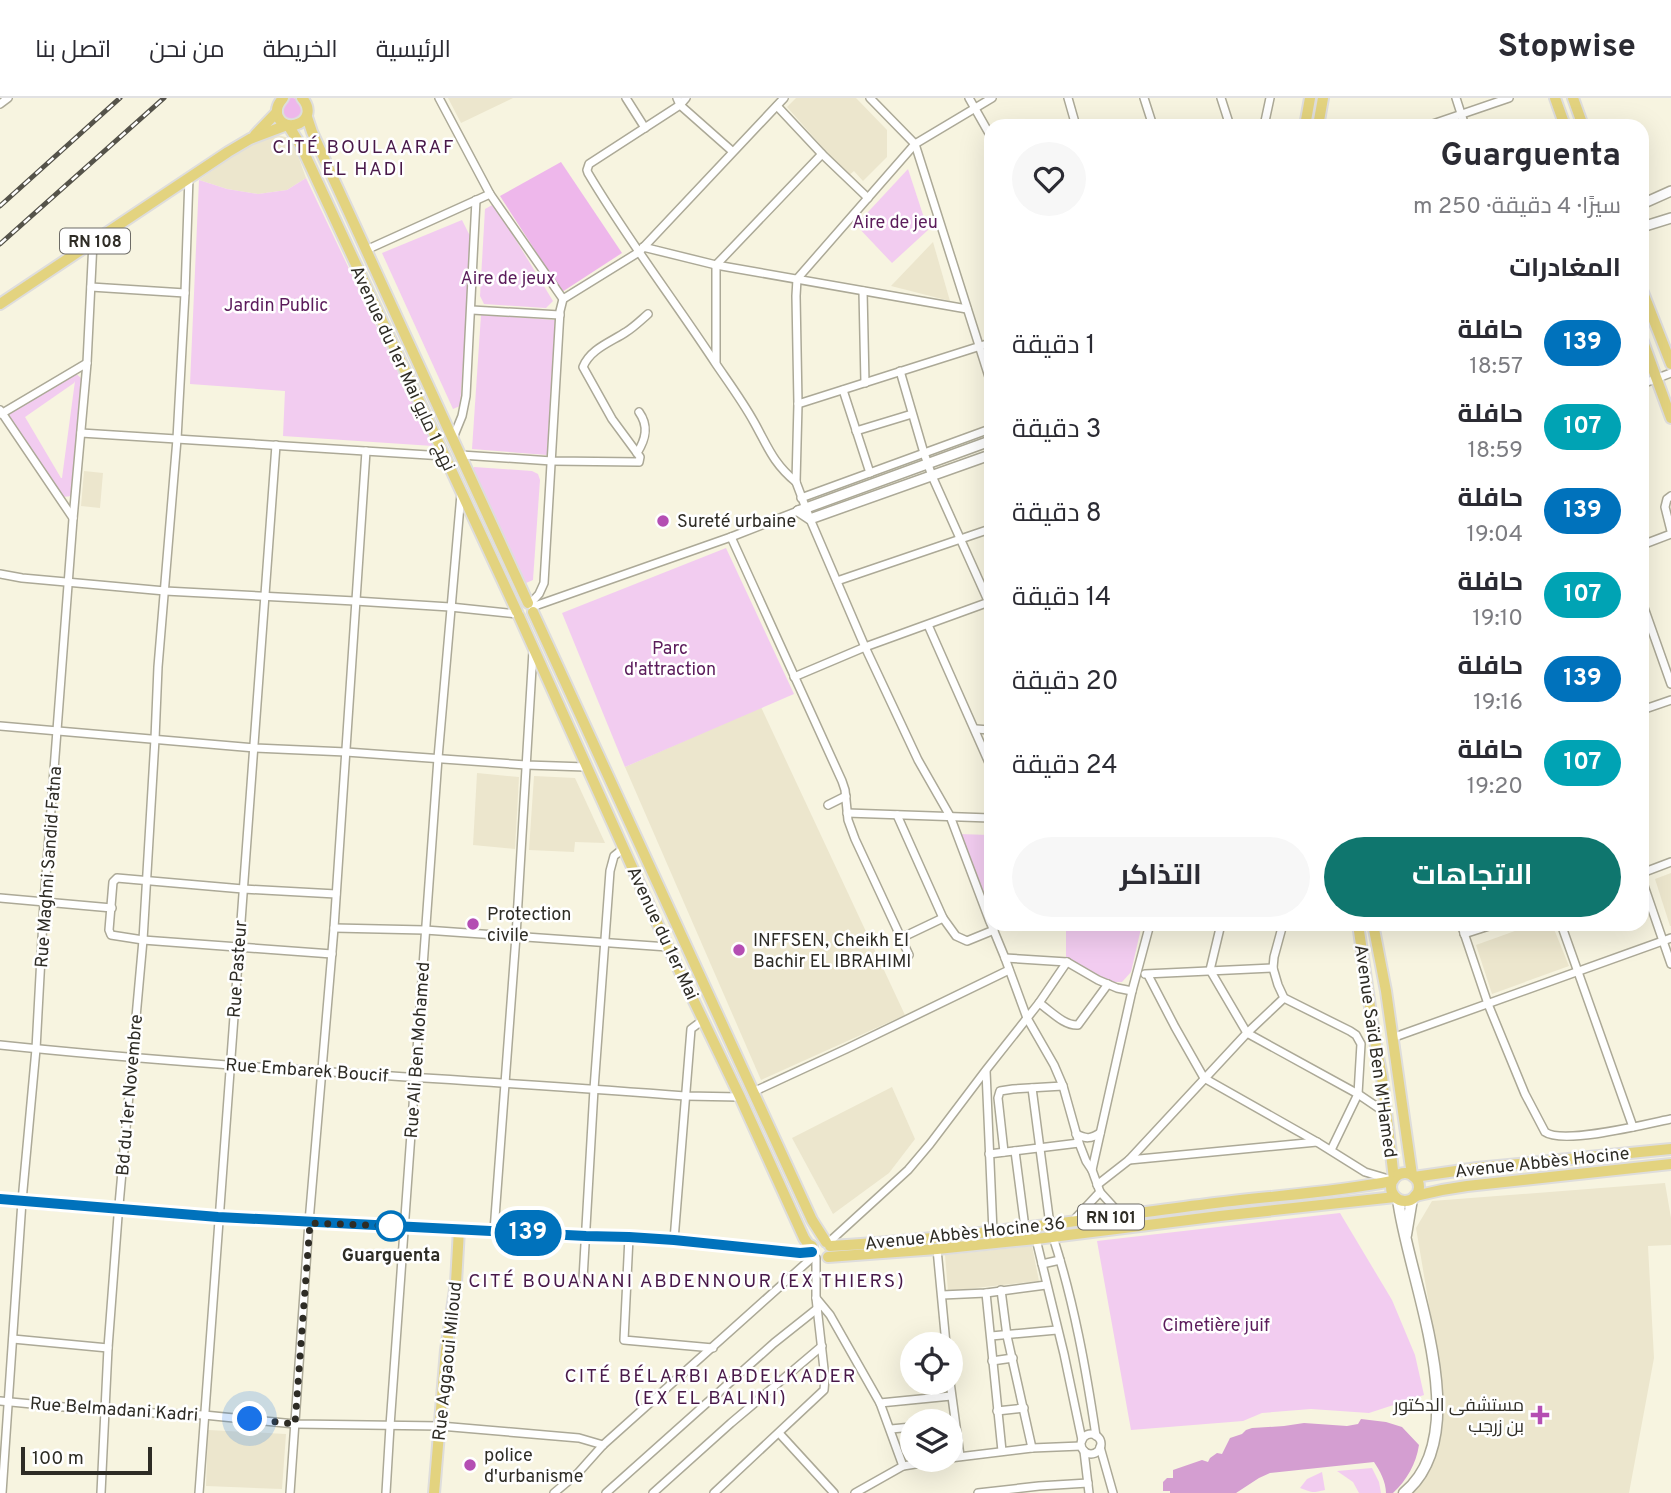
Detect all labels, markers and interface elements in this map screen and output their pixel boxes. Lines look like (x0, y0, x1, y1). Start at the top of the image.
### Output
text: Stopwise (1498, 27, 1636, 69)
text: اتصل بنا (35, 36, 111, 66)
text: من نحن (149, 36, 225, 66)
text: الخريطة (263, 36, 338, 66)
text: الرئيسية (376, 36, 451, 66)
district label: CITÉ BOULAARAF EL HADI (272, 135, 456, 182)
text: Guarguenta (1440, 136, 1621, 178)
button: heart (1012, 142, 1086, 216)
text: سيرًا · 4 دقيقة · 250 m (1413, 193, 1621, 222)
park label: Aire de jeu (852, 212, 938, 235)
road number: RN 108 (60, 228, 130, 253)
text: المغادرات (1509, 253, 1621, 286)
street label: Avenue du 1er Mai نهج 1 مايو (344, 262, 459, 475)
park label: Aire de jeux (460, 268, 556, 291)
park label: Jardin Public (224, 295, 328, 318)
text: حافلة (1458, 315, 1523, 348)
text: 139 (1563, 328, 1602, 358)
text: 1 دقيقة (1012, 330, 1095, 363)
text: 18:57 (1469, 353, 1523, 382)
text: حافلة (1458, 399, 1523, 432)
text: 107 (1564, 412, 1601, 442)
text: 3 دقيقة (1012, 414, 1101, 447)
text: 18:59 (1467, 437, 1523, 466)
text: حافلة (1458, 483, 1523, 516)
text: 139 (1563, 496, 1602, 526)
text: 8 دقيقة (1012, 498, 1102, 531)
place label: Sureté urbaine (677, 511, 796, 534)
marker: Sureté urbaine (655, 513, 671, 529)
text: 19:04 (1466, 521, 1523, 550)
text: حافلة (1458, 567, 1523, 600)
text: 107 (1564, 580, 1601, 610)
text: 14 دقيقة (1012, 582, 1111, 615)
text: 19:10 (1472, 605, 1523, 634)
park label: Parc d'attraction (624, 638, 716, 682)
text: حافلة (1458, 651, 1523, 684)
text: 139 (1563, 664, 1602, 694)
text: 20 دقيقة (1012, 666, 1118, 699)
text: 19:16 (1473, 689, 1523, 718)
text: حافلة (1458, 735, 1523, 768)
text: 107 (1564, 748, 1601, 778)
text: 24 دقيقة (1012, 750, 1118, 783)
street label: Rue Maghni Sandid Fatna (31, 765, 68, 969)
text: 19:20 (1467, 773, 1523, 802)
button: التذاكر (1012, 837, 1310, 917)
button: الاتجاهات (1324, 837, 1621, 917)
street label: Avenue du 1er Mai (621, 863, 703, 1004)
place label: Protection civile (487, 904, 571, 948)
marker: Protection civile (465, 916, 481, 932)
street label: Rue Pasteur (224, 919, 253, 1019)
place label: INFFSEN, Cheikh El Bachir EL IBRAHIMI (753, 930, 911, 974)
marker: INFFSEN, Cheikh El Bachir EL IBRAHIMI (731, 942, 747, 958)
street label: Avenue Saïd Ben M'Hamed (1348, 943, 1401, 1160)
street label: Rue Ali Ben Mohamed (401, 961, 436, 1139)
street label: Bd du 1er Novembre (112, 1013, 149, 1177)
street label: Rue Embarek Boucif (225, 1054, 389, 1089)
street label: Avenue Abbès Hocine (1454, 1143, 1631, 1184)
road number: RN 101 (1078, 1204, 1144, 1230)
line badge: 139 (488, 1210, 568, 1256)
marker: Guarguenta (376, 1211, 406, 1241)
street label: Avenue Abbès Hocine 36 (864, 1213, 1066, 1256)
text: 139 (509, 1218, 547, 1248)
place label: Guarguenta (342, 1245, 440, 1268)
district label: CITÉ BOUANANI ABDENNOUR (EX THIERS) (468, 1269, 906, 1294)
street label: Rue Aggaoui Miloud (429, 1280, 468, 1442)
park label: Cimetière juif (1162, 1315, 1270, 1338)
map controls (900, 1332, 963, 1472)
button: locate (900, 1332, 963, 1395)
district label: CITÉ BÉLARBI ABDELKADER (EX EL BALINI) (565, 1364, 857, 1411)
street label: Rue Belmadani Kadri (29, 1393, 199, 1428)
place label: مستشفى الدكتور بن زرجب (1392, 1395, 1524, 1439)
your location (232, 1401, 267, 1436)
marker: مستشفى الدكتور بن زرجب (1530, 1405, 1550, 1425)
button: layers (900, 1409, 963, 1472)
scale bar (21, 1444, 152, 1476)
place label: police d'urbanisme (484, 1445, 584, 1489)
text: 100 m (32, 1447, 84, 1471)
marker: police d'urbanisme (462, 1457, 478, 1473)

